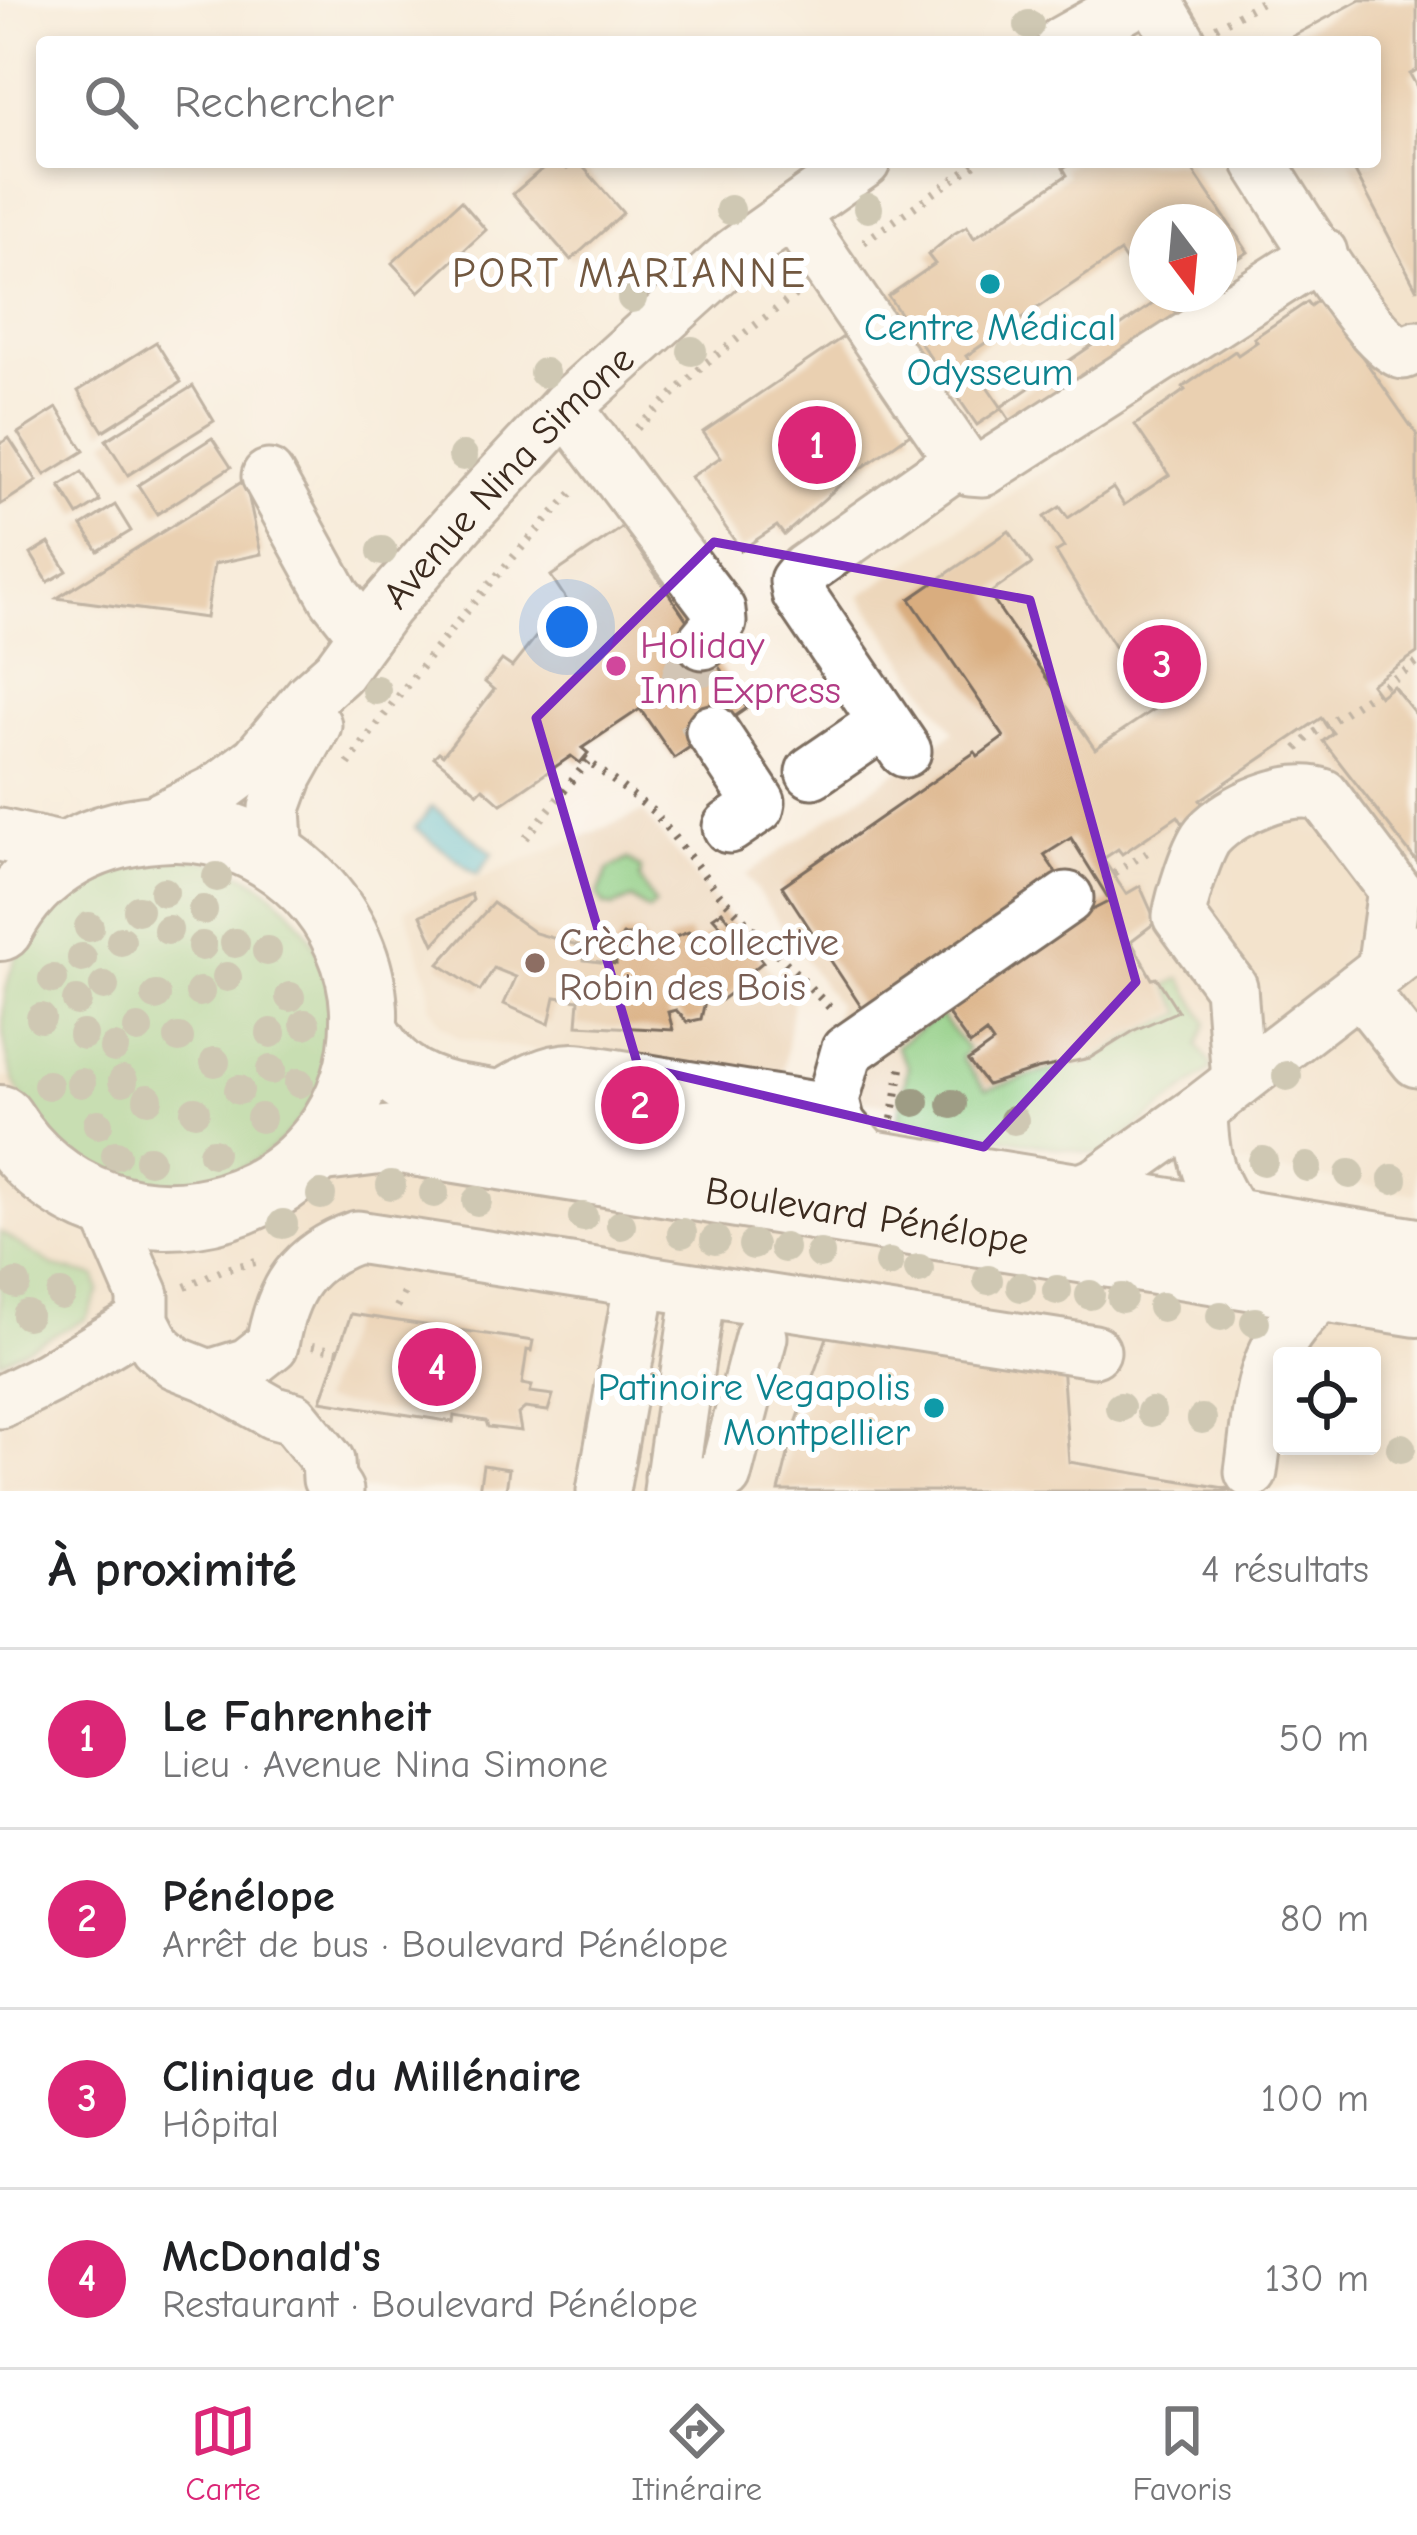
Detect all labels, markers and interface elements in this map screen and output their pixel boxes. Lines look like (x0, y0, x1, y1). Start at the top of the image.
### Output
search box (36, 36, 1381, 168)
icon: search (78, 69, 144, 135)
text: Rechercher (174, 76, 394, 128)
north arrow (1129, 204, 1237, 312)
district label: PORT MARIANNE (452, 249, 808, 298)
marker: Centre Médical Odysseum (977, 271, 1003, 297)
place label: Centre Médical Odysseum (864, 305, 1116, 395)
street label: Avenue Nina Simone (374, 336, 643, 618)
pin: 1 (778, 400, 856, 490)
your location (537, 597, 597, 657)
pin: 3 (1123, 619, 1201, 709)
place label: Holiday Inn Express (640, 623, 841, 713)
marker: Holiday Inn Express (603, 653, 629, 679)
place label: Crèche collective Robin des Bois (559, 920, 839, 1010)
marker: Crèche collective Robin des Bois (522, 950, 548, 976)
pin: 2 (601, 1060, 679, 1150)
street label: Boulevard Pénélope (702, 1168, 1032, 1264)
pin: 4 (398, 1322, 476, 1412)
map controls (1273, 1347, 1381, 1455)
button: locate (1273, 1347, 1381, 1455)
place label: Patinoire Vegapolis Montpellier (597, 1365, 911, 1455)
marker: Patinoire Vegapolis Montpellier (921, 1395, 947, 1421)
text: À proximité (48, 1540, 297, 1599)
text: 4 résultats (1201, 1547, 1369, 1592)
text: Le Fahrenheit (162, 1690, 431, 1742)
text: 1 (79, 1716, 95, 1761)
text: 50 m (1279, 1716, 1369, 1761)
text: Lieu · Avenue Nina Simone (162, 1742, 608, 1787)
text: Pénélope (162, 1870, 335, 1922)
text: 2 (77, 1896, 97, 1941)
text: 80 m (1280, 1896, 1369, 1941)
text: Arrêt de bus · Boulevard Pénélope (162, 1922, 728, 1967)
text: Clinique du Millénaire (162, 2050, 581, 2102)
text: 3 (77, 2076, 97, 2121)
text: 100 m (1261, 2076, 1369, 2121)
text: Hôpital (162, 2102, 279, 2147)
text: McDonald's (162, 2230, 381, 2282)
text: 4 (78, 2256, 96, 2301)
text: 130 m (1265, 2256, 1369, 2301)
text: Restaurant · Boulevard Pénélope (162, 2282, 698, 2327)
tab: Carte (185, 2398, 261, 2508)
tab: Itinéraire (631, 2398, 762, 2508)
tab: Favoris (1133, 2398, 1232, 2508)

